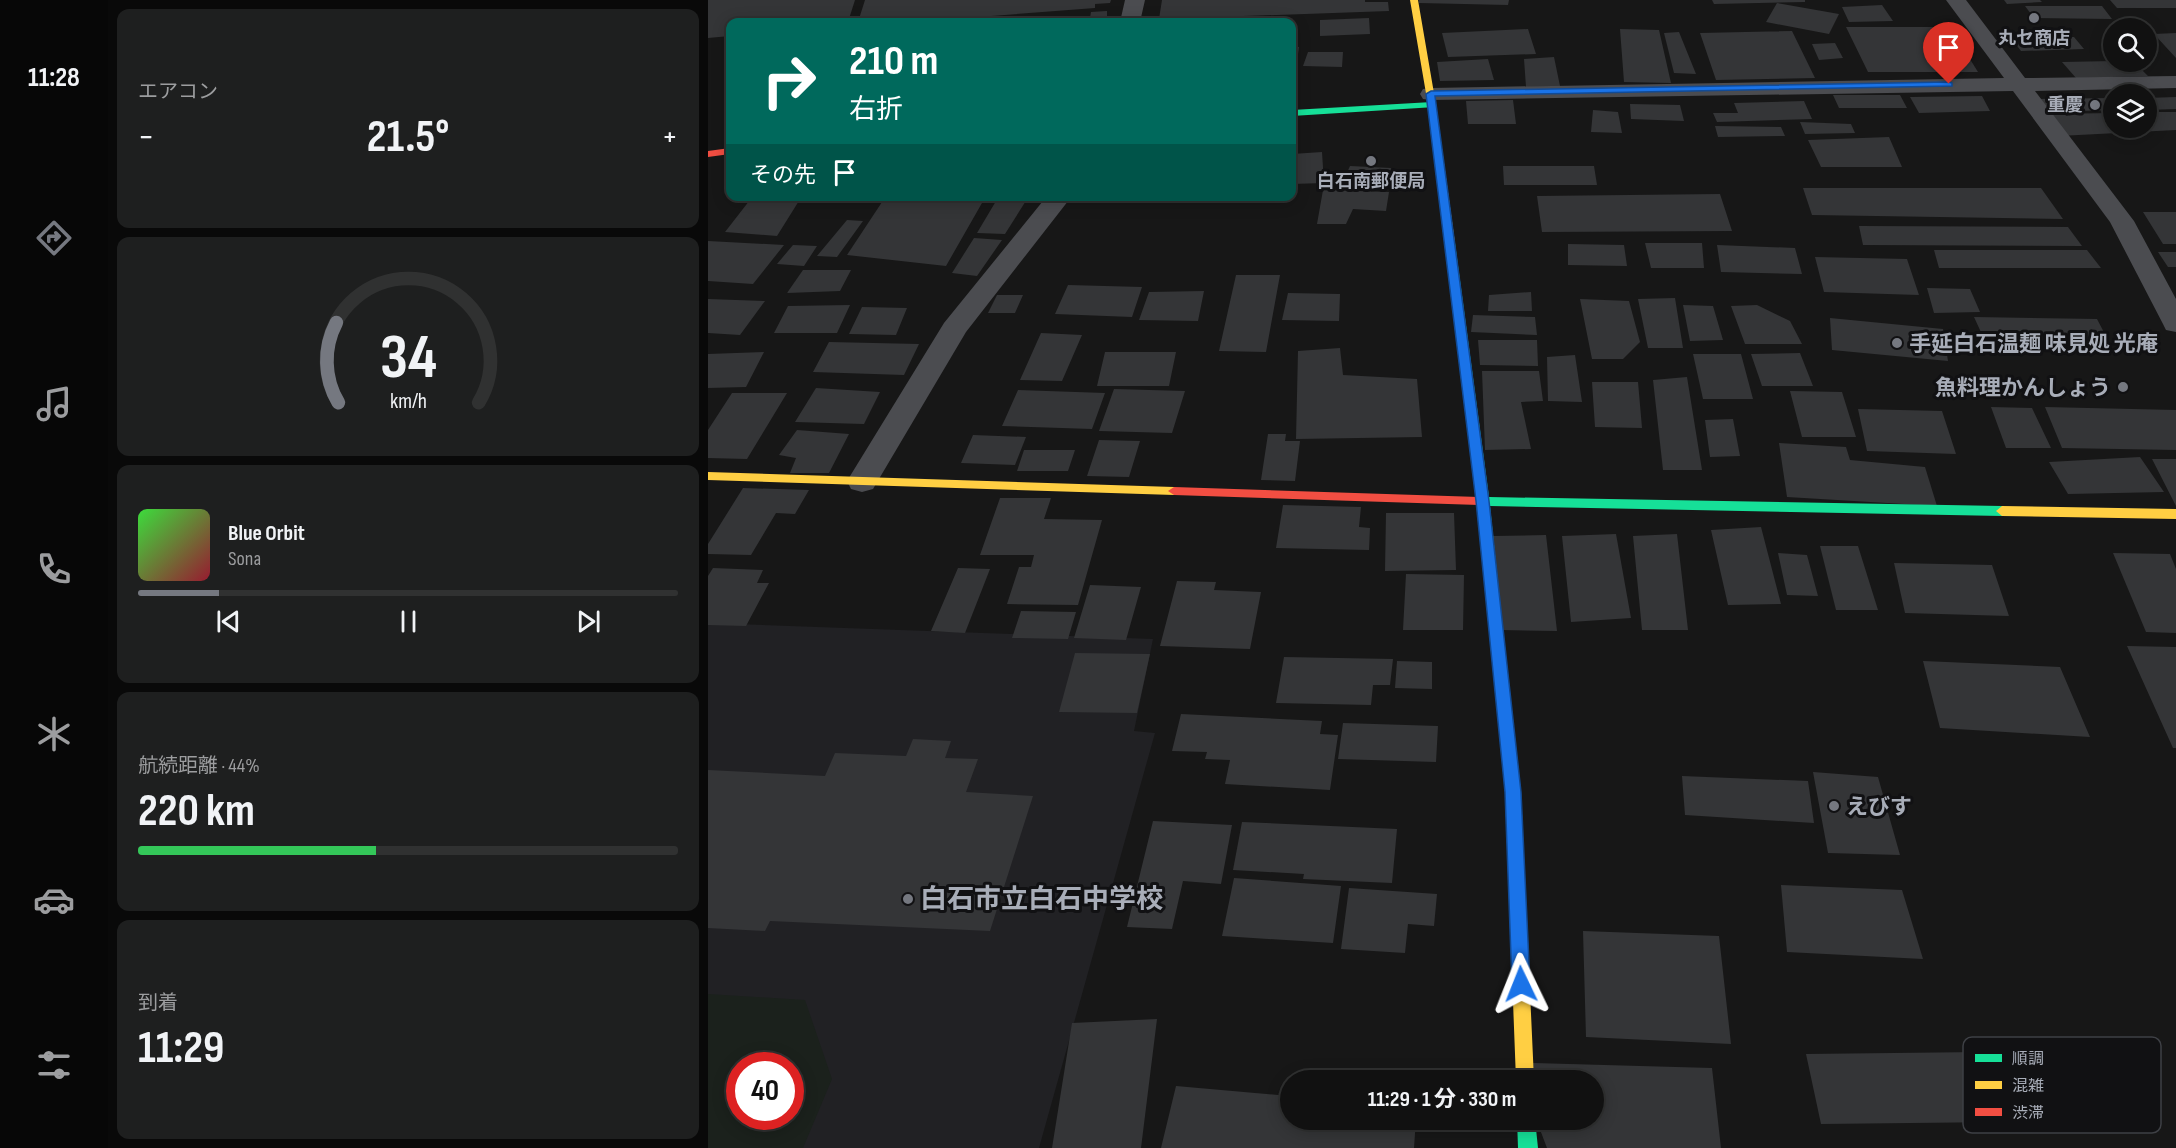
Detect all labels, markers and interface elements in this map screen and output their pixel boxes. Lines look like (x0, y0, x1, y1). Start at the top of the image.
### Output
marker: 丸セ商店 (2027, 11, 2041, 25)
map controls (2103, 18, 2157, 138)
button: search (2103, 18, 2157, 72)
pin (1923, 22, 1974, 84)
place label: 丸セ商店 (1998, 28, 2070, 49)
icon: arrive (1932, 31, 1965, 64)
text: 210 m (849, 36, 938, 87)
icon: right (750, 42, 828, 120)
text: 11:28 (28, 62, 80, 94)
text: エアコン (138, 80, 218, 104)
button: layers (2103, 84, 2157, 138)
text: 右折 (849, 94, 903, 126)
place label: 重慶 (2047, 95, 2083, 116)
marker: 重慶 (2088, 98, 2102, 112)
text: 21.5° (367, 110, 449, 165)
text: − (138, 117, 154, 157)
text: + (662, 117, 678, 157)
marker: 白石南郵便局 (1364, 154, 1378, 168)
icon: arrive (828, 156, 861, 189)
text: その先 (750, 162, 816, 189)
place label: 白石南郵便局 (1317, 171, 1425, 192)
icon: directions (33, 217, 75, 259)
text: 34 (379, 321, 437, 396)
place label: 手延白石温麺 味見処 光庵 (1909, 331, 2158, 358)
marker: 手延白石温麺 味見処 光庵 (1890, 336, 1904, 350)
place label: 魚料理かんしょう (1935, 375, 2111, 402)
marker: 魚料理かんしょう (2116, 380, 2130, 394)
icon: music (33, 383, 75, 425)
text: km/h (389, 390, 427, 415)
text: Blue Orbit (228, 520, 305, 547)
text: Sona (228, 547, 261, 571)
icon: phone (33, 548, 75, 590)
icon: previous (212, 605, 245, 638)
icon: pause (392, 605, 425, 638)
icon: next (572, 605, 605, 638)
icon: climate (33, 713, 75, 755)
text: 航続距離 · 44% (138, 754, 260, 778)
text: 220 km (138, 784, 255, 839)
place label: えびす (1846, 794, 1912, 821)
marker: えびす (1827, 799, 1841, 813)
icon: car (33, 879, 75, 921)
place label: 白石市立白石中学校 (920, 884, 1163, 916)
marker: 白石市立白石中学校 (901, 892, 915, 906)
position arrow (1489, 952, 1553, 1016)
text: 到着 (138, 991, 178, 1015)
text: 11:29 (138, 1021, 224, 1076)
legend (1963, 1037, 2161, 1133)
icon: filters (33, 1044, 75, 1086)
text: 順調 (2012, 1050, 2044, 1069)
speed limit sign: 40 (726, 1052, 804, 1130)
text: 混雑 (2012, 1077, 2044, 1096)
text: 11:29 · 1 分 · 330 m (1368, 1086, 1516, 1113)
text: 渋滞 (2012, 1104, 2044, 1123)

